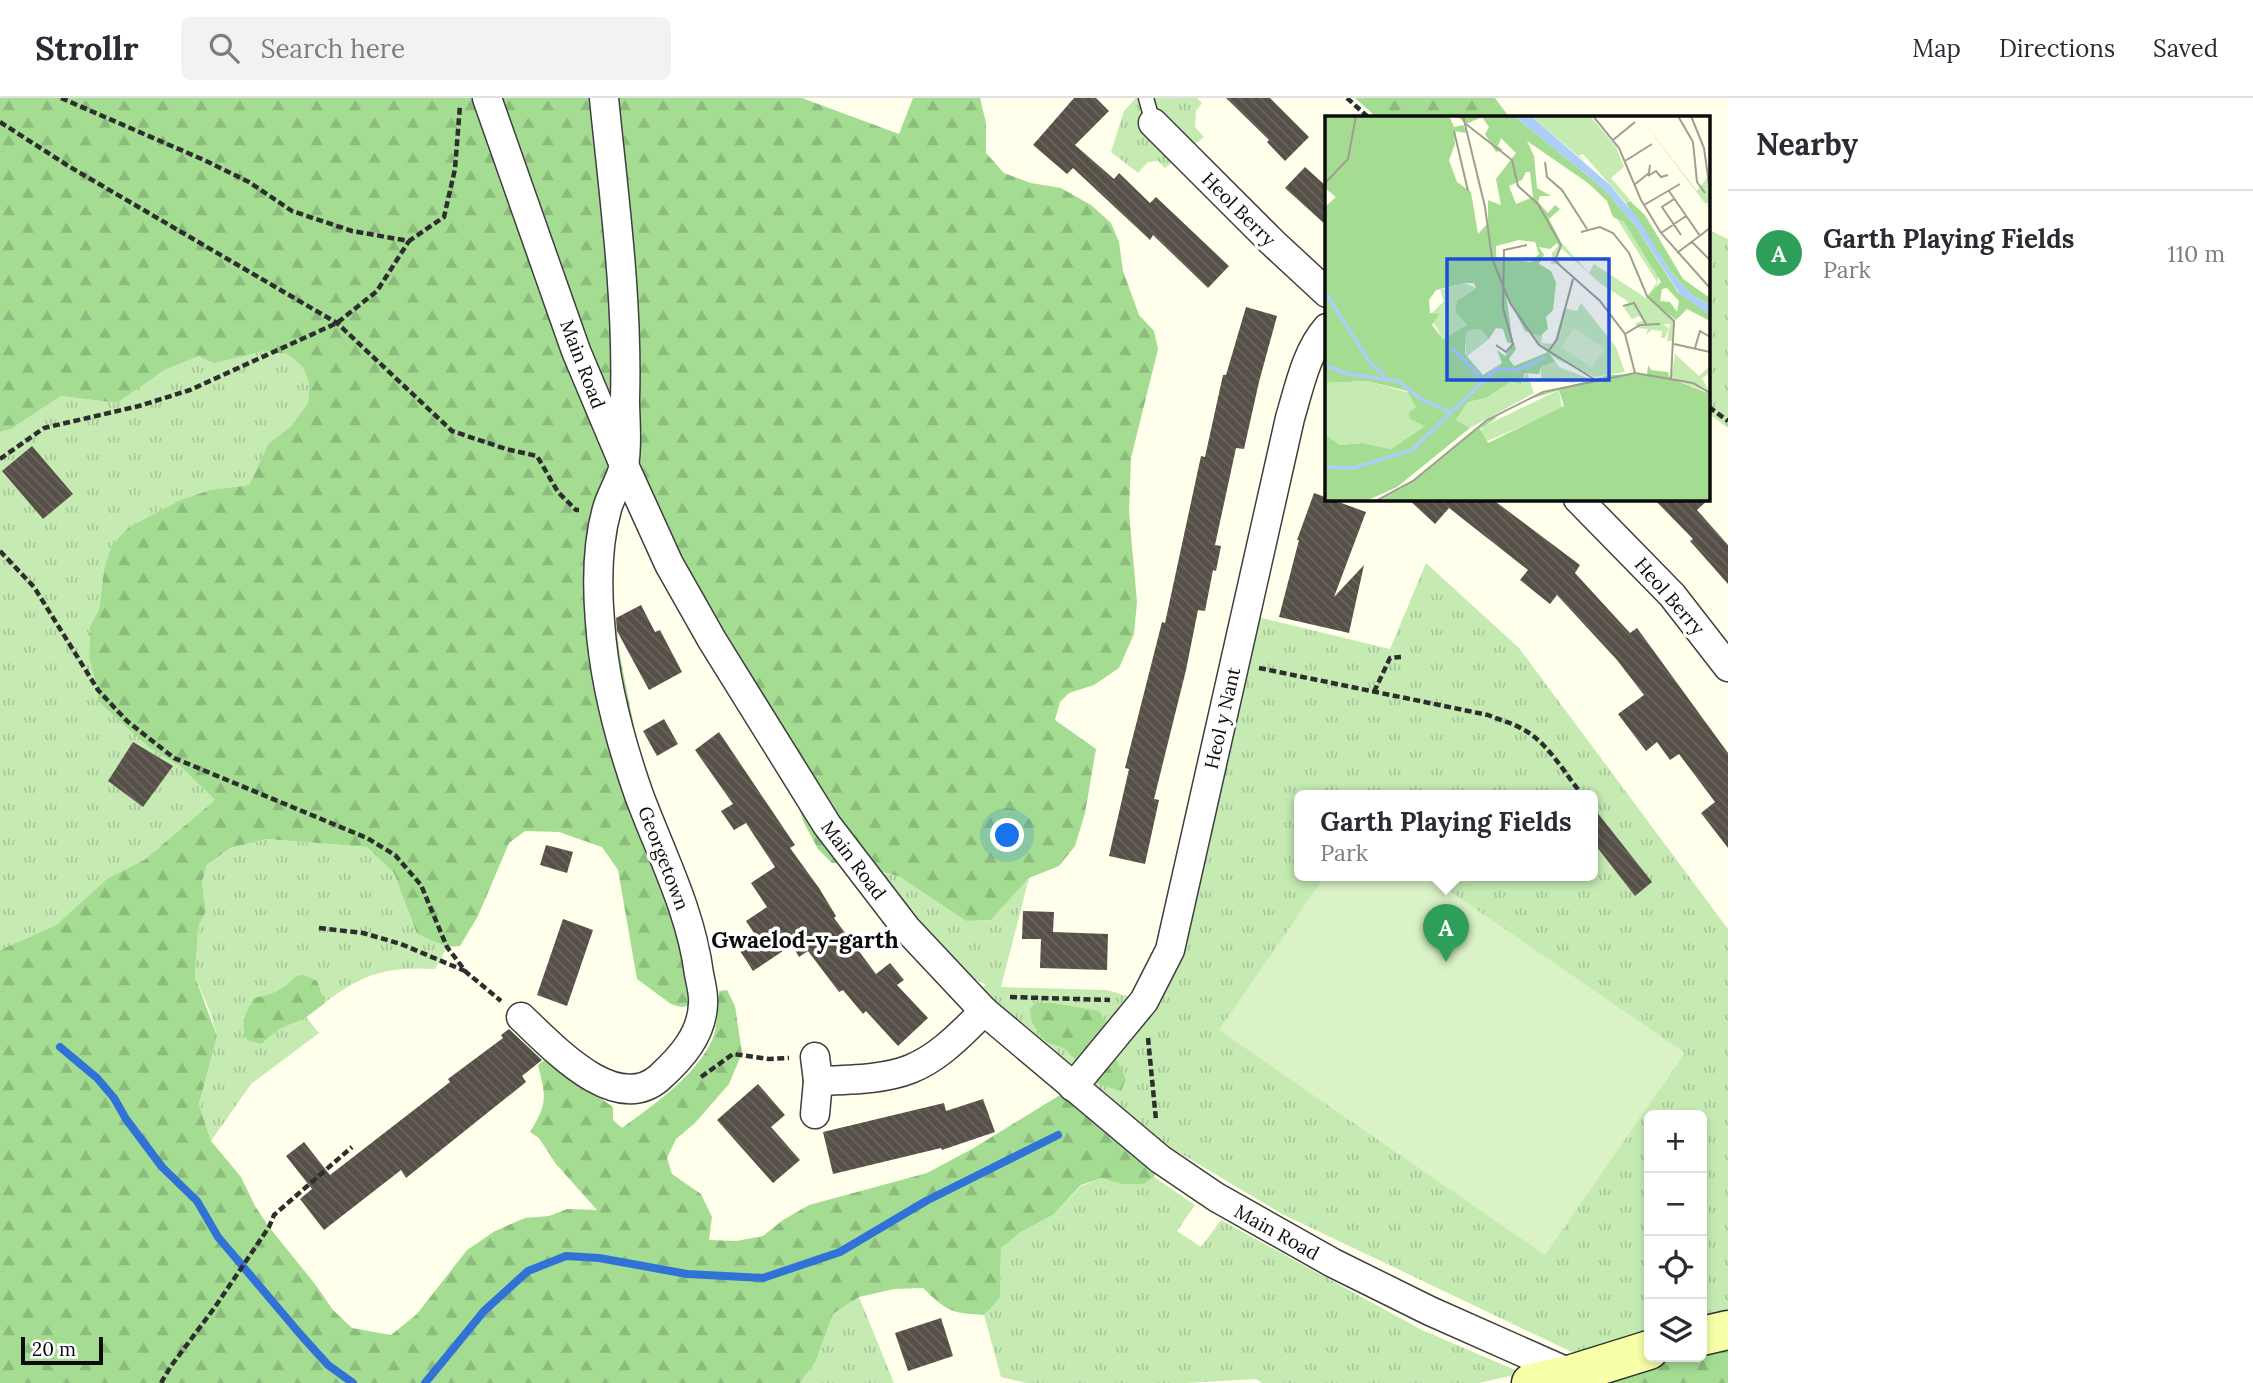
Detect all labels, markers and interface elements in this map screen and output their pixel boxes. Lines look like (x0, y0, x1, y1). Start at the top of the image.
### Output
search box (181, 17, 671, 80)
text: Strollr (35, 27, 139, 69)
icon: search (205, 29, 243, 67)
text: Search here (261, 32, 405, 65)
text: Map (1912, 33, 1961, 64)
text: Directions (1999, 33, 2115, 64)
text: Saved (2153, 33, 2218, 64)
inset map (1325, 116, 1710, 500)
text: Nearby (1756, 125, 1858, 163)
street label: Heol Berry (1197, 167, 1281, 251)
text: Garth Playing Fields (1823, 222, 2074, 255)
text: A (1771, 239, 1787, 268)
text: 110 m (2167, 239, 2225, 268)
text: Park (1823, 255, 1871, 284)
street label: Main Road (555, 316, 611, 412)
street label: Heol Berry (1630, 552, 1710, 640)
street label: Heol y Nant (1199, 664, 1246, 771)
popup (1294, 790, 1598, 881)
street label: Georgetown (633, 803, 695, 913)
text: Garth Playing Fields (1320, 805, 1572, 838)
street label: Main Road (816, 816, 892, 904)
your location (990, 818, 1024, 852)
text: Park (1320, 838, 1368, 867)
pin: A (1423, 904, 1469, 962)
district label: Gwaelod-y-garth (711, 925, 899, 954)
map controls (1644, 1110, 1707, 1362)
button: + (1644, 1110, 1707, 1173)
button: − (1644, 1173, 1707, 1236)
street label: Main Road (1230, 1199, 1324, 1265)
button: locate (1644, 1236, 1707, 1299)
button: layers (1644, 1299, 1707, 1362)
scale bar (21, 1334, 103, 1366)
text: 20 m (32, 1337, 76, 1361)

